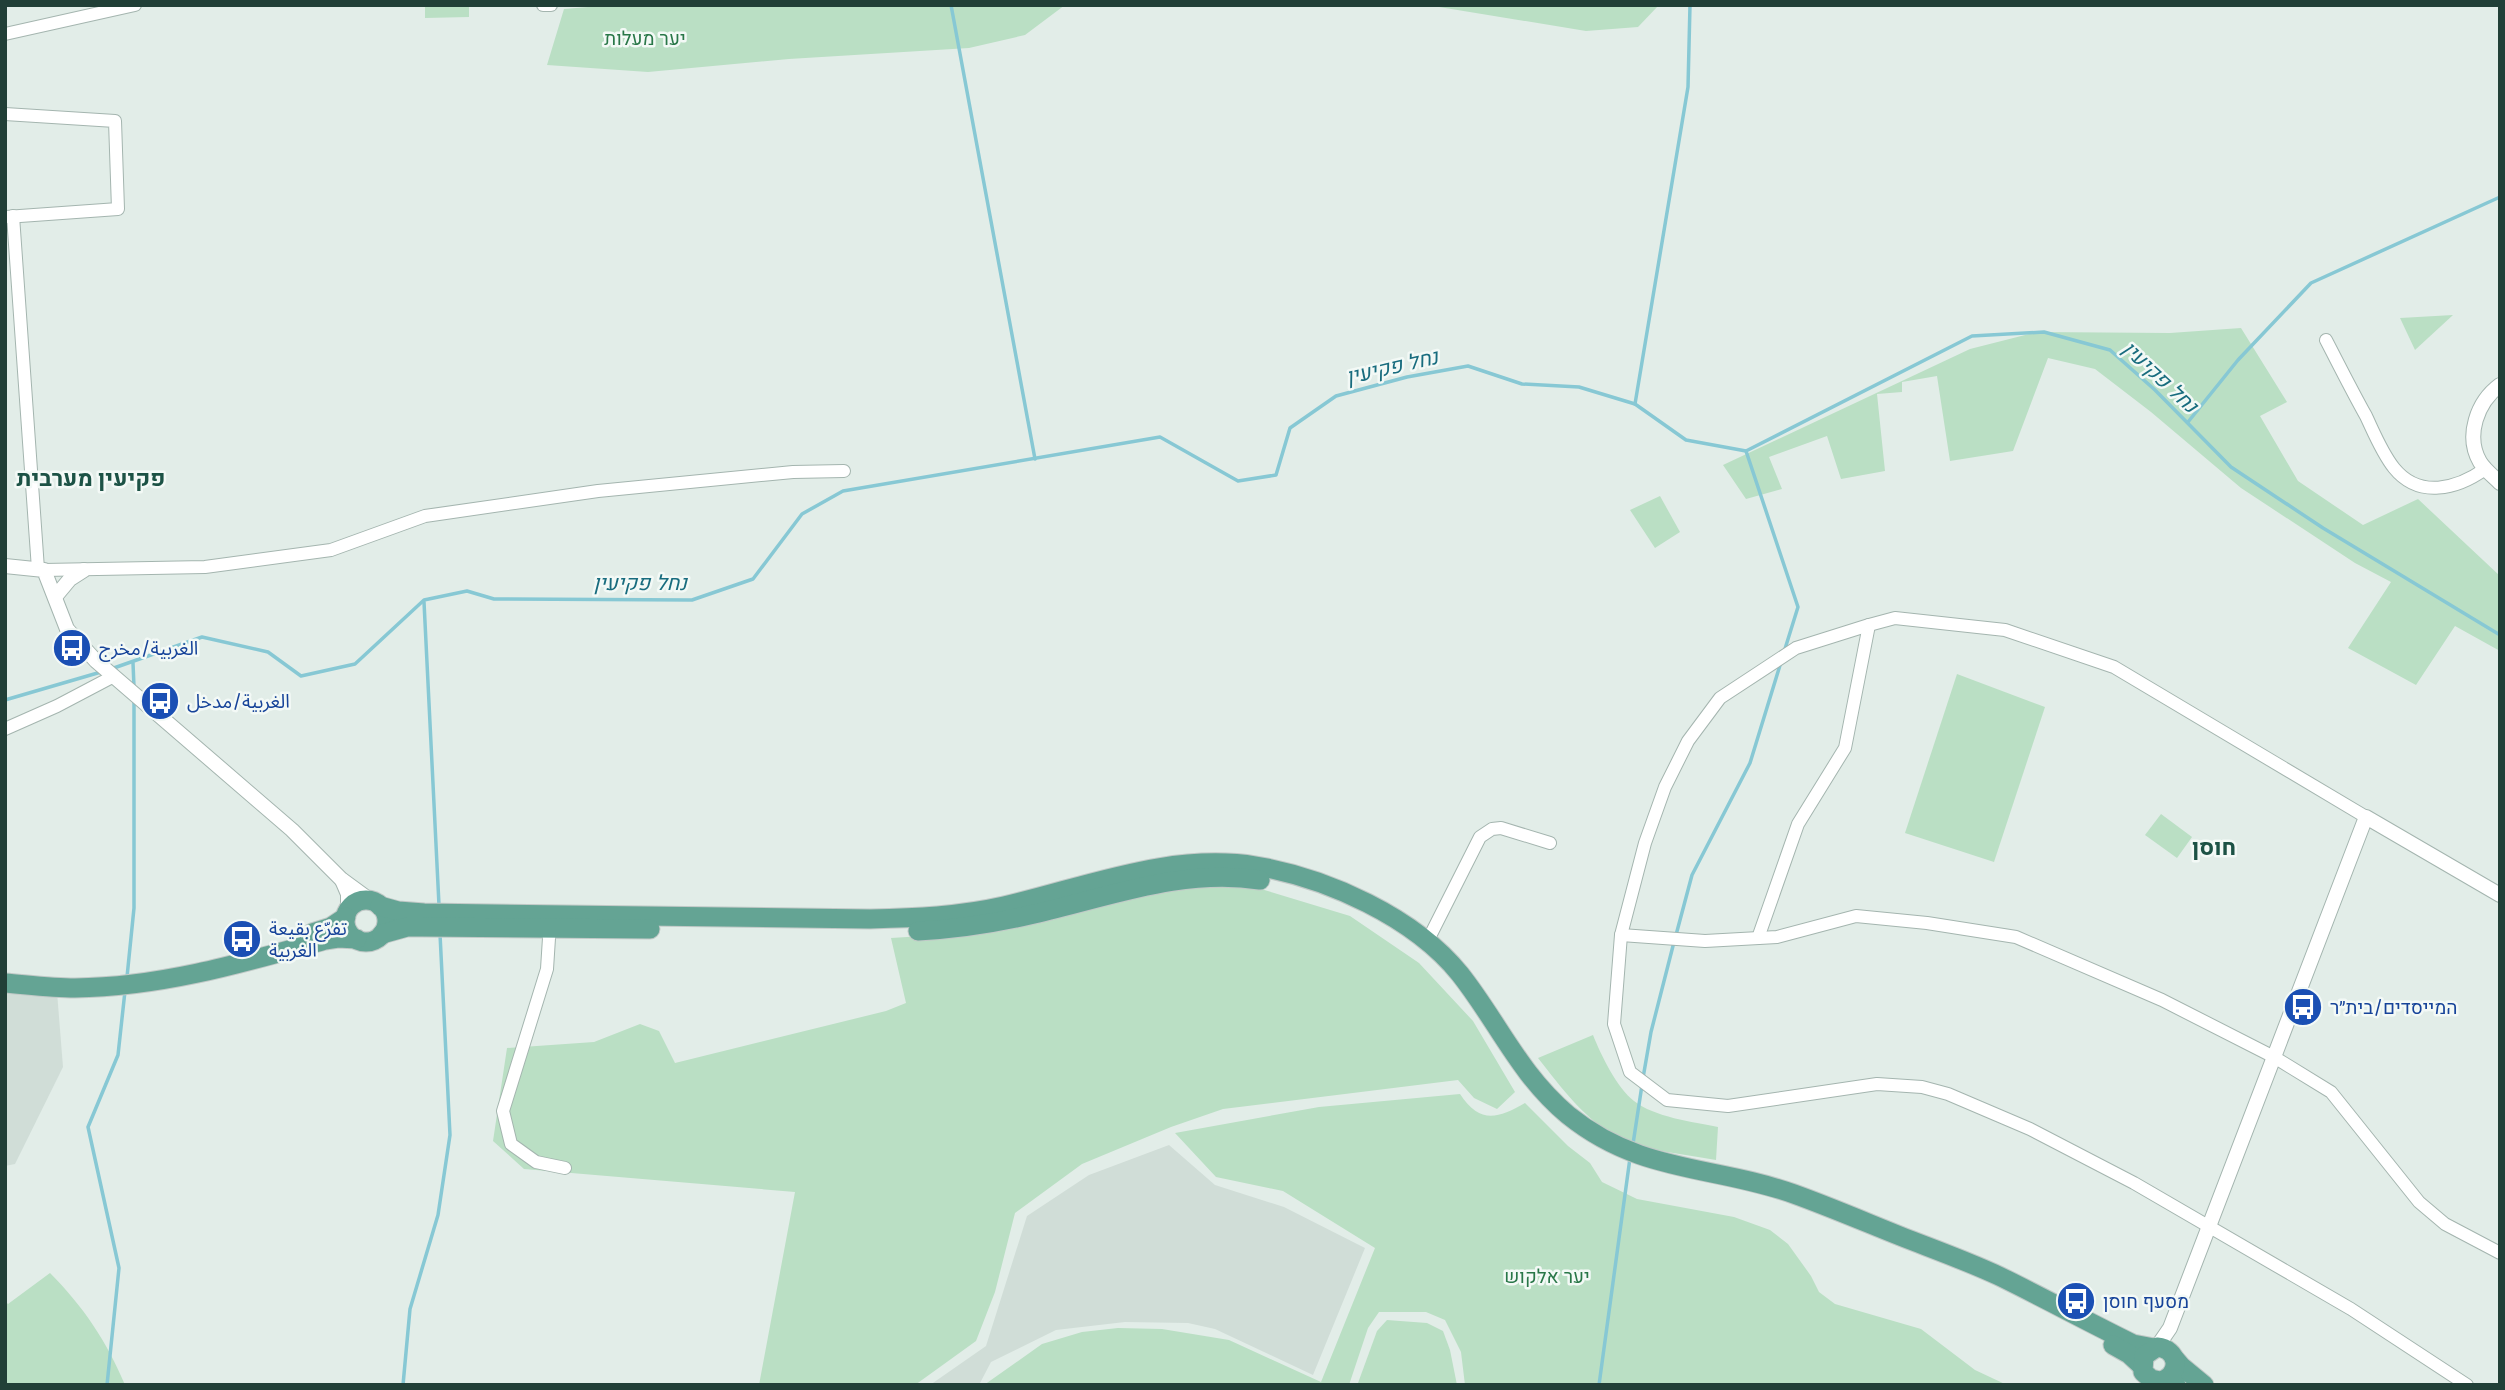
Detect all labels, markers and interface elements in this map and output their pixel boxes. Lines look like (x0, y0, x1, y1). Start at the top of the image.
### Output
park label: יער מעלות (604, 27, 686, 50)
water label: נחל פקיעין (2117, 336, 2204, 419)
water label: נחל פקיעין (1343, 343, 1442, 390)
district label: פקיעין מערבית (17, 464, 165, 492)
water label: נחל פקיעין (593, 570, 688, 596)
bus stop icon: الغربية/مخرج (51, 627, 93, 669)
place label: الغربية/مخرج (99, 637, 198, 662)
bus stop icon: الغربية/مدخل (139, 680, 181, 722)
place label: الغربية/مدخل (187, 690, 290, 713)
district label: חוסן (2192, 833, 2236, 861)
place label: تفرّع بقيعة الغربية (269, 917, 347, 962)
bus stop icon: تفرّع بقيعة الغربية (221, 918, 263, 960)
bus stop icon: המייסדים/בית״ר (2282, 986, 2324, 1028)
place label: המייסדים/בית״ר (2330, 996, 2458, 1019)
park label: יער אלקוש (1504, 1265, 1590, 1288)
bus stop icon: מסעף חוסן (2055, 1280, 2097, 1322)
place label: מסעף חוסן (2103, 1290, 2189, 1313)

